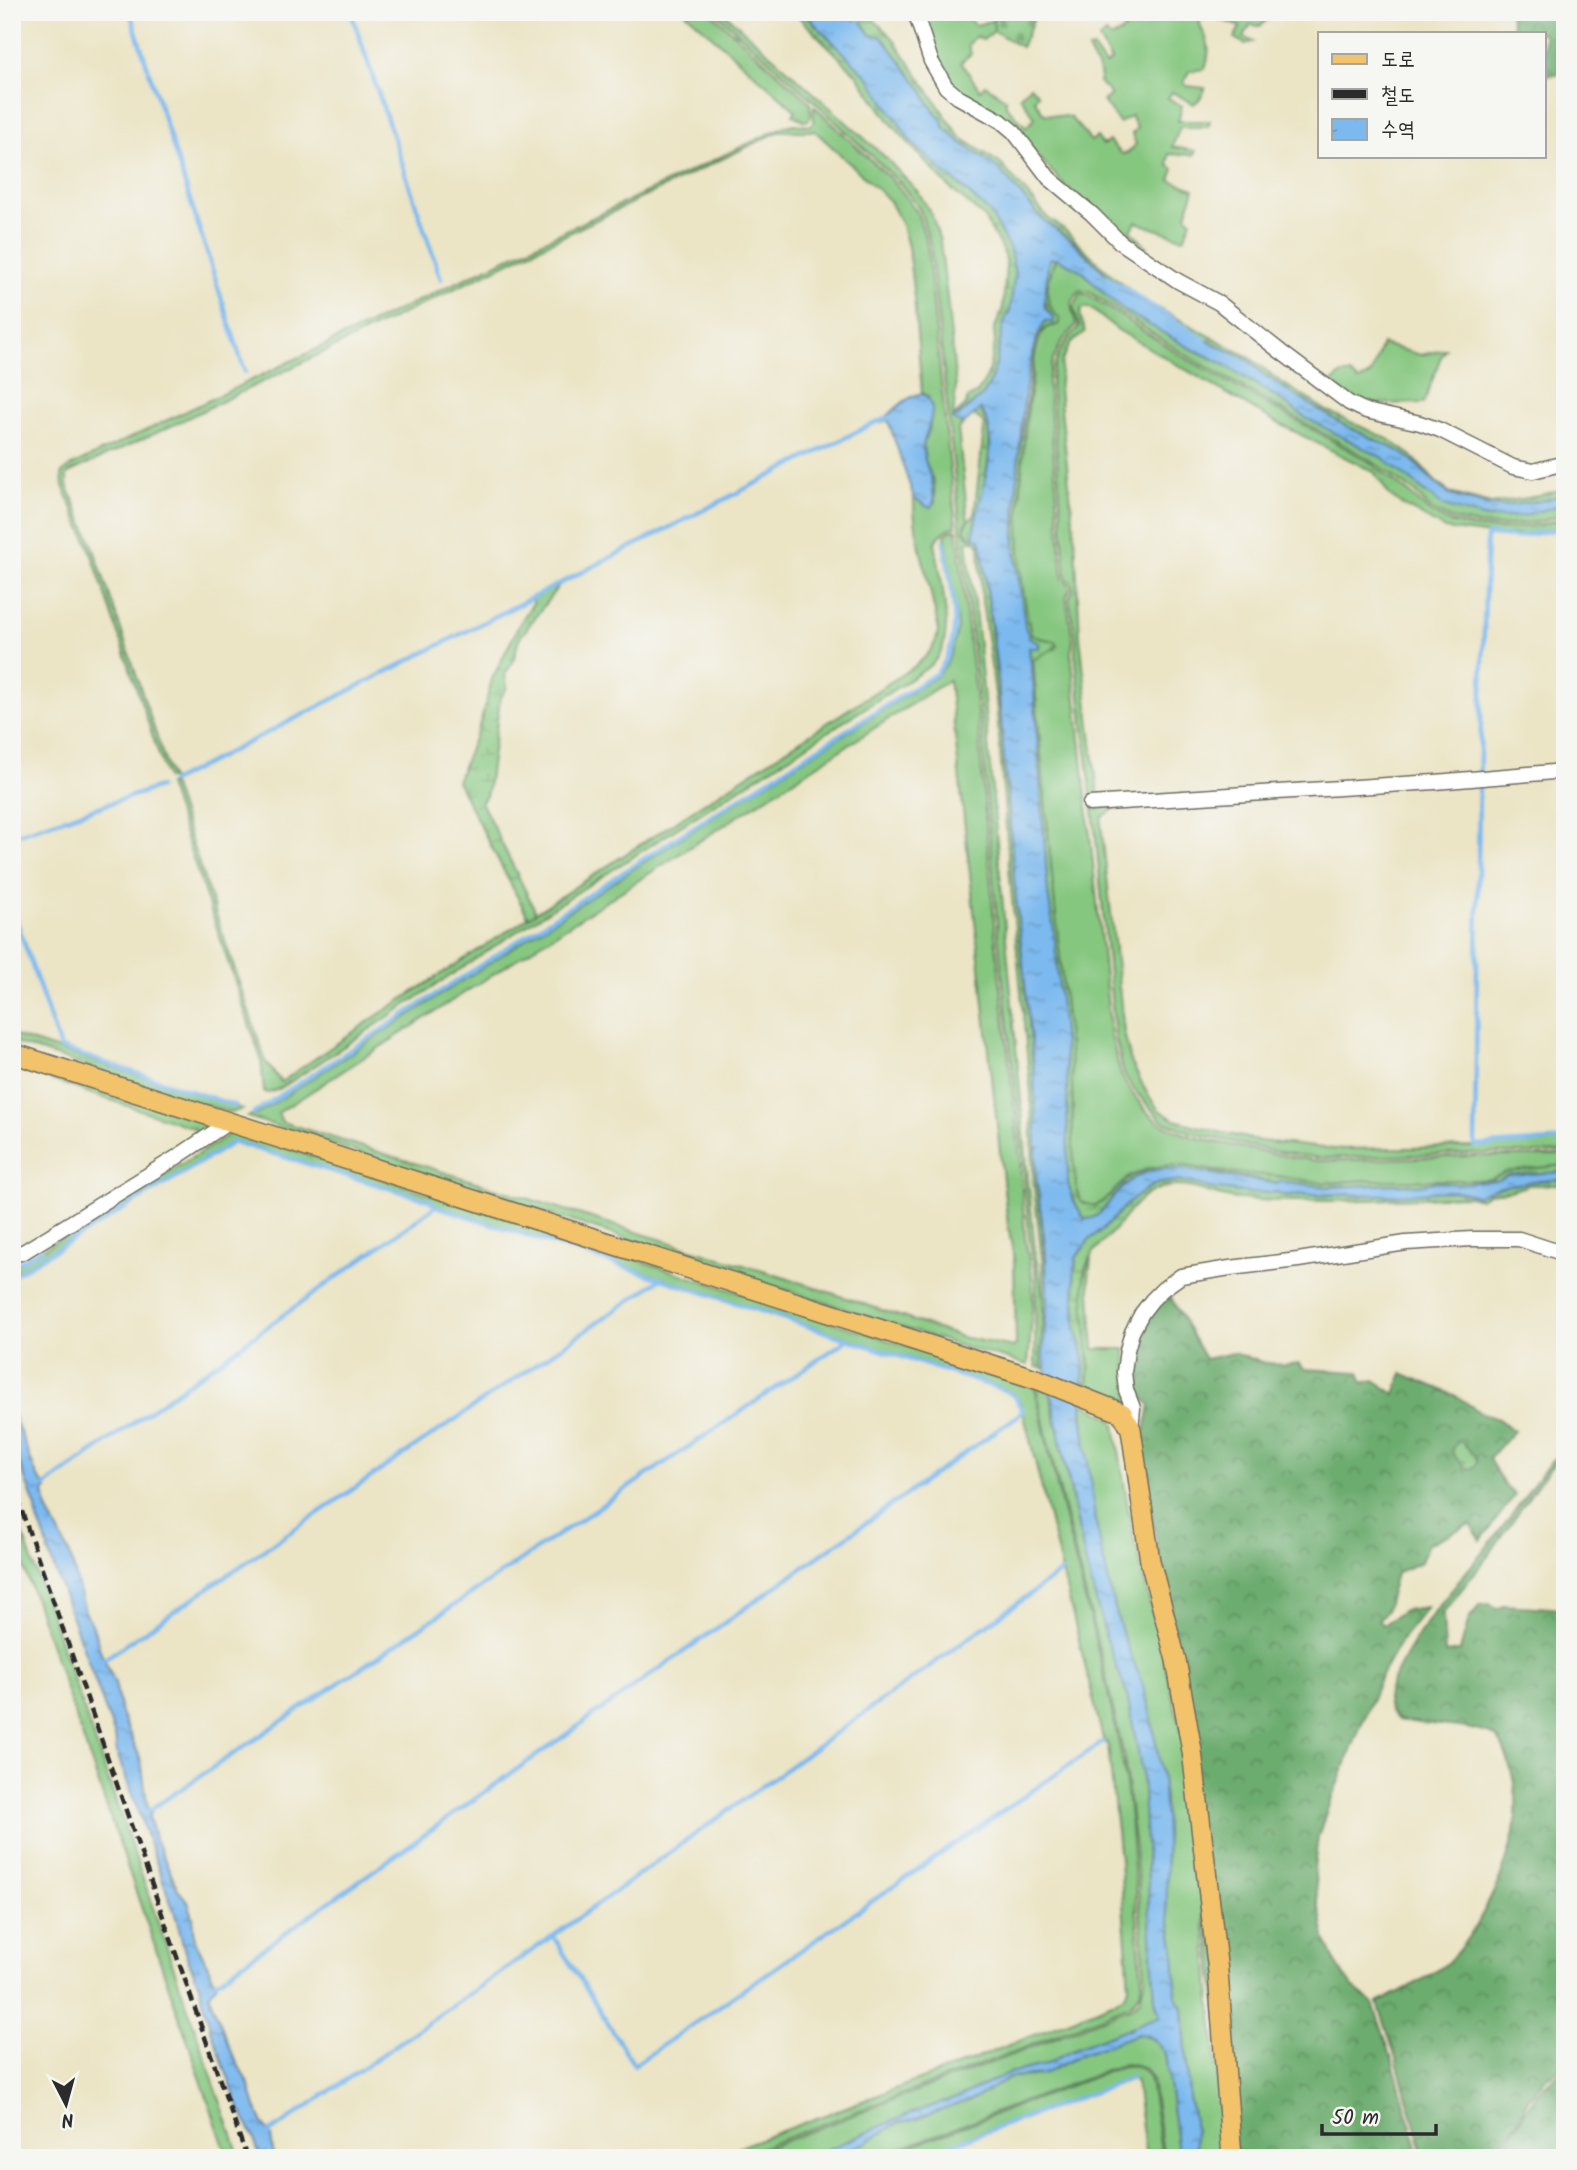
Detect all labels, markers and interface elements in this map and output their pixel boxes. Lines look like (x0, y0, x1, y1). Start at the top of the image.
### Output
legend (1318, 32, 1546, 158)
text: 도로 (1381, 44, 1415, 77)
text: 철도 (1381, 80, 1415, 113)
text: 수역 (1381, 114, 1415, 147)
north arrow (32, 2068, 102, 2138)
scale bar (1322, 2093, 1435, 2137)
text: 50 m (1332, 2102, 1379, 2135)
text: N (60, 2103, 75, 2134)

